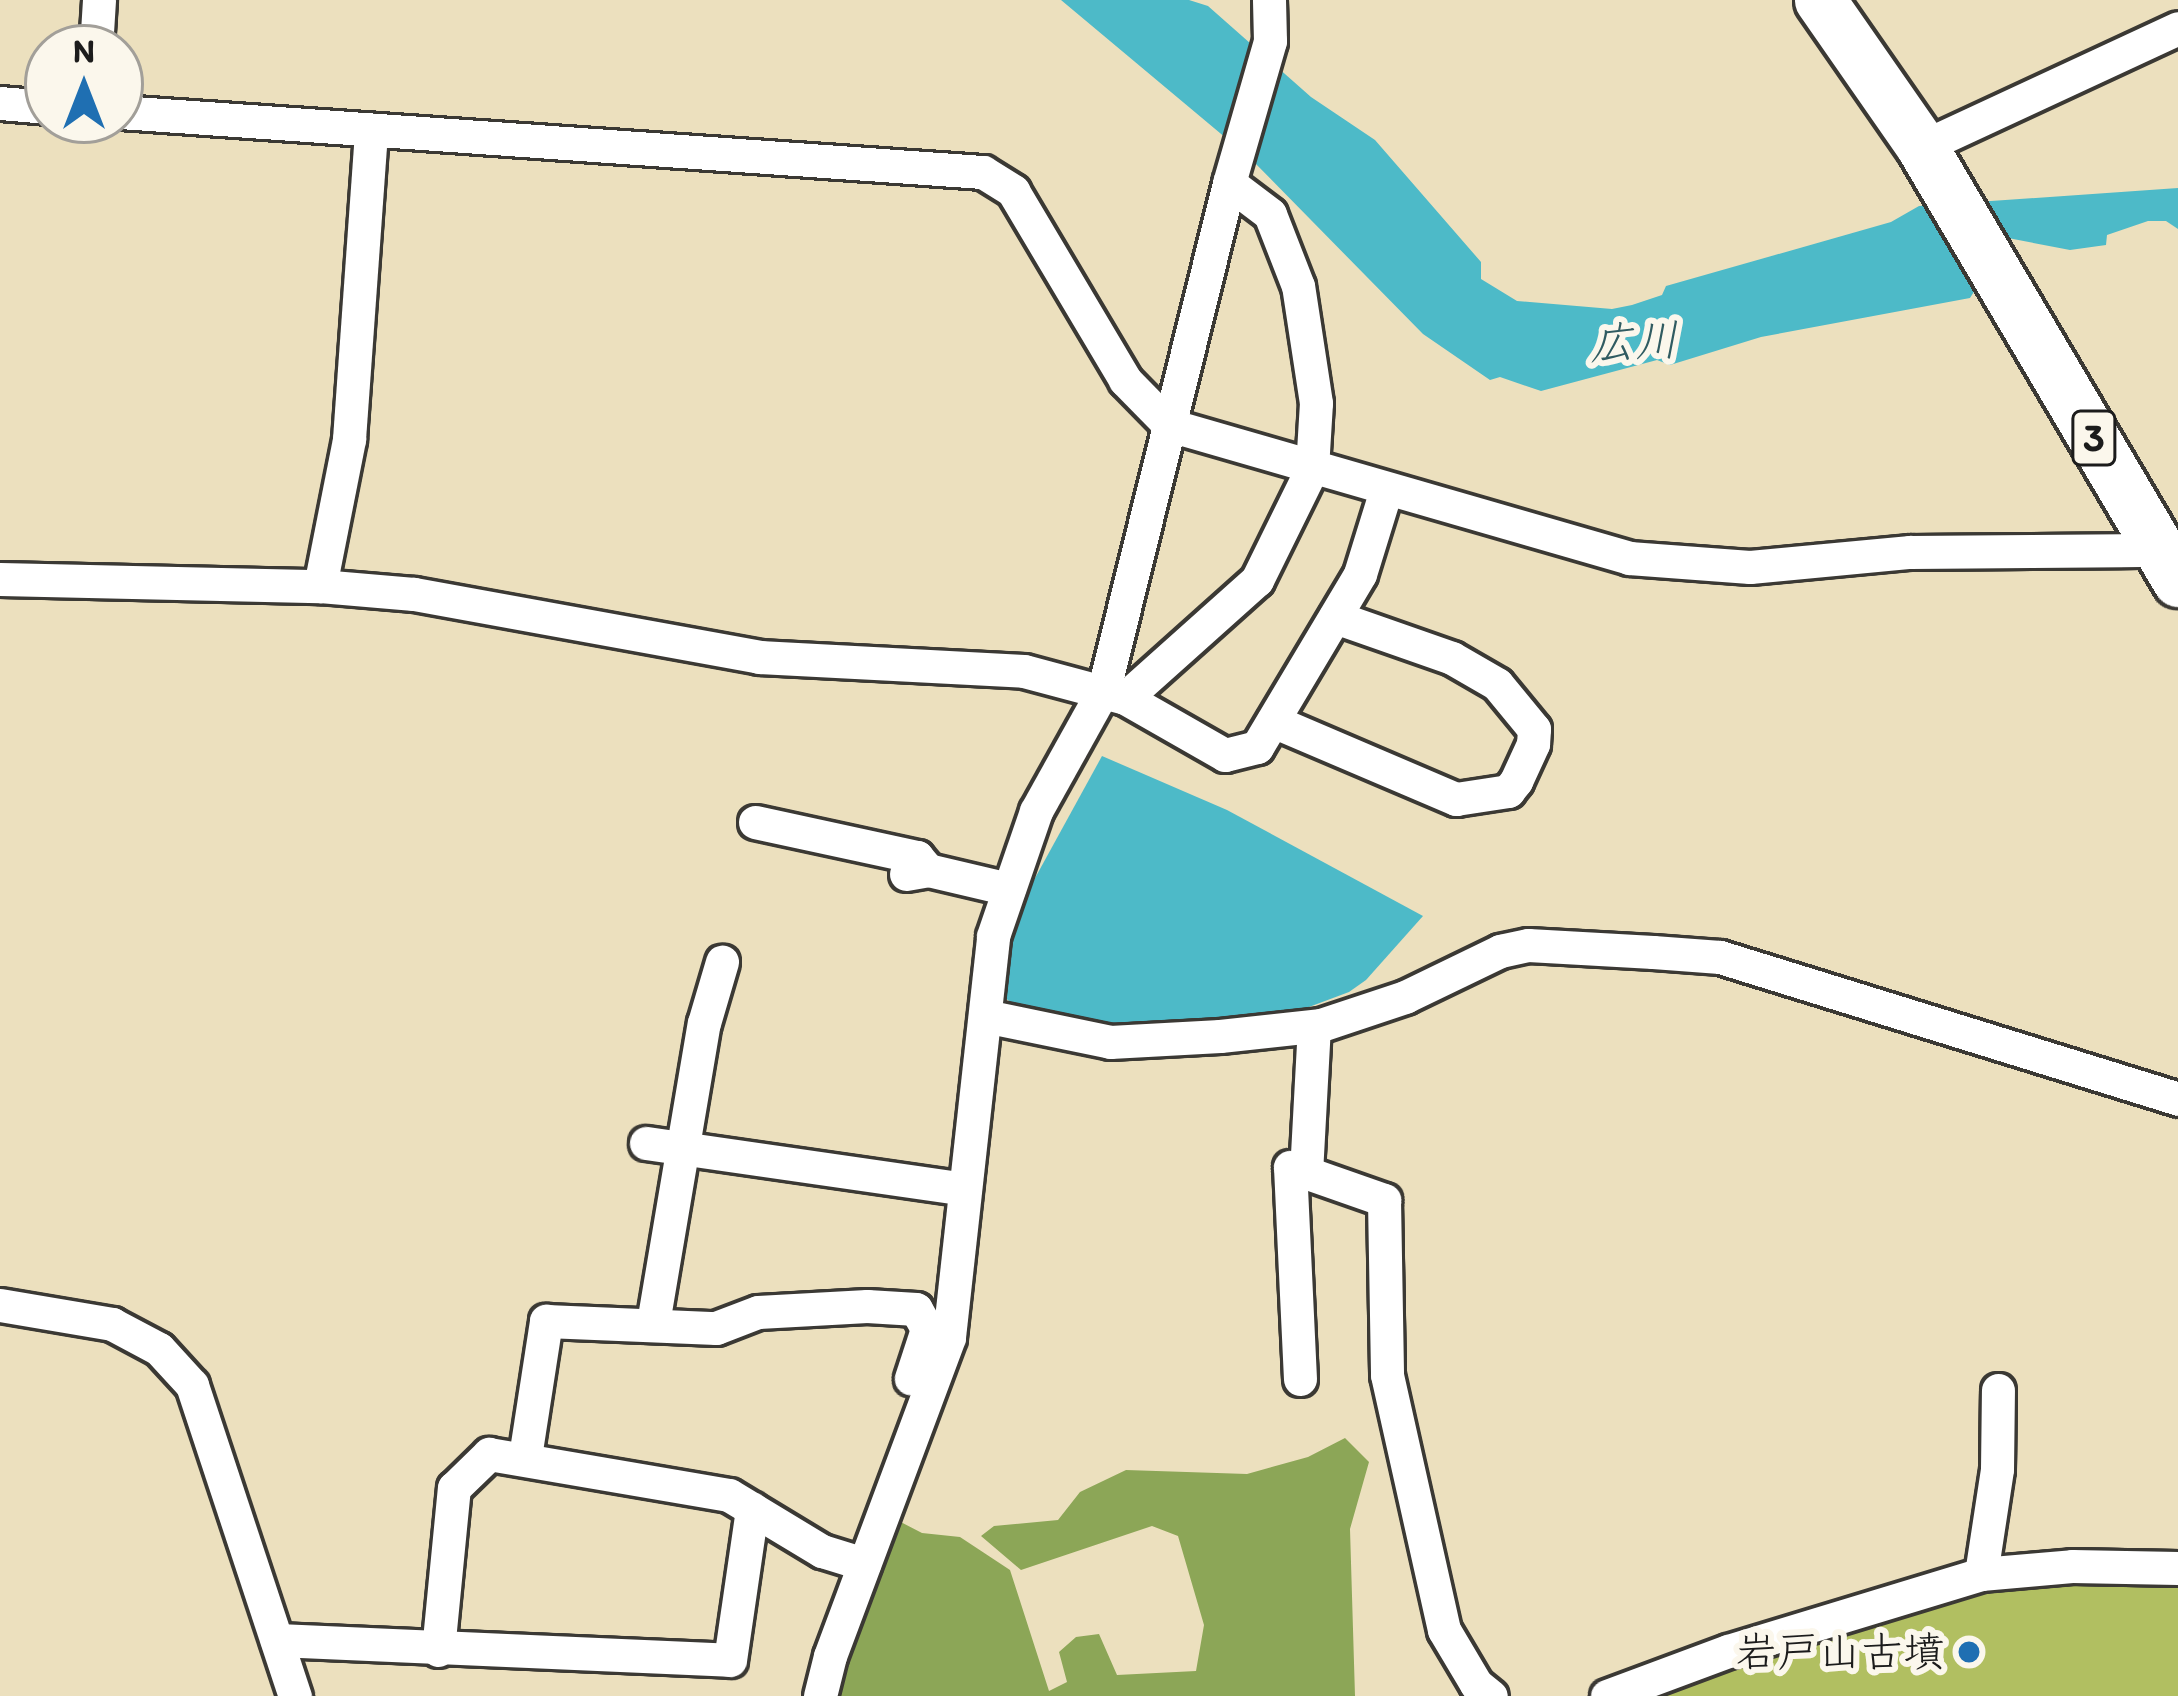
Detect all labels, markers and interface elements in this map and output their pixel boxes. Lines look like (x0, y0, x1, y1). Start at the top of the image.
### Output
north arrow (24, 24, 144, 144)
text: N (73, 31, 95, 70)
water label: 広川 (1588, 313, 1680, 371)
road number: 3 (2070, 405, 2118, 471)
place label: 岩戸山古墳 (1735, 1627, 1945, 1677)
marker: 岩戸山古墳 (1956, 1639, 1982, 1665)

